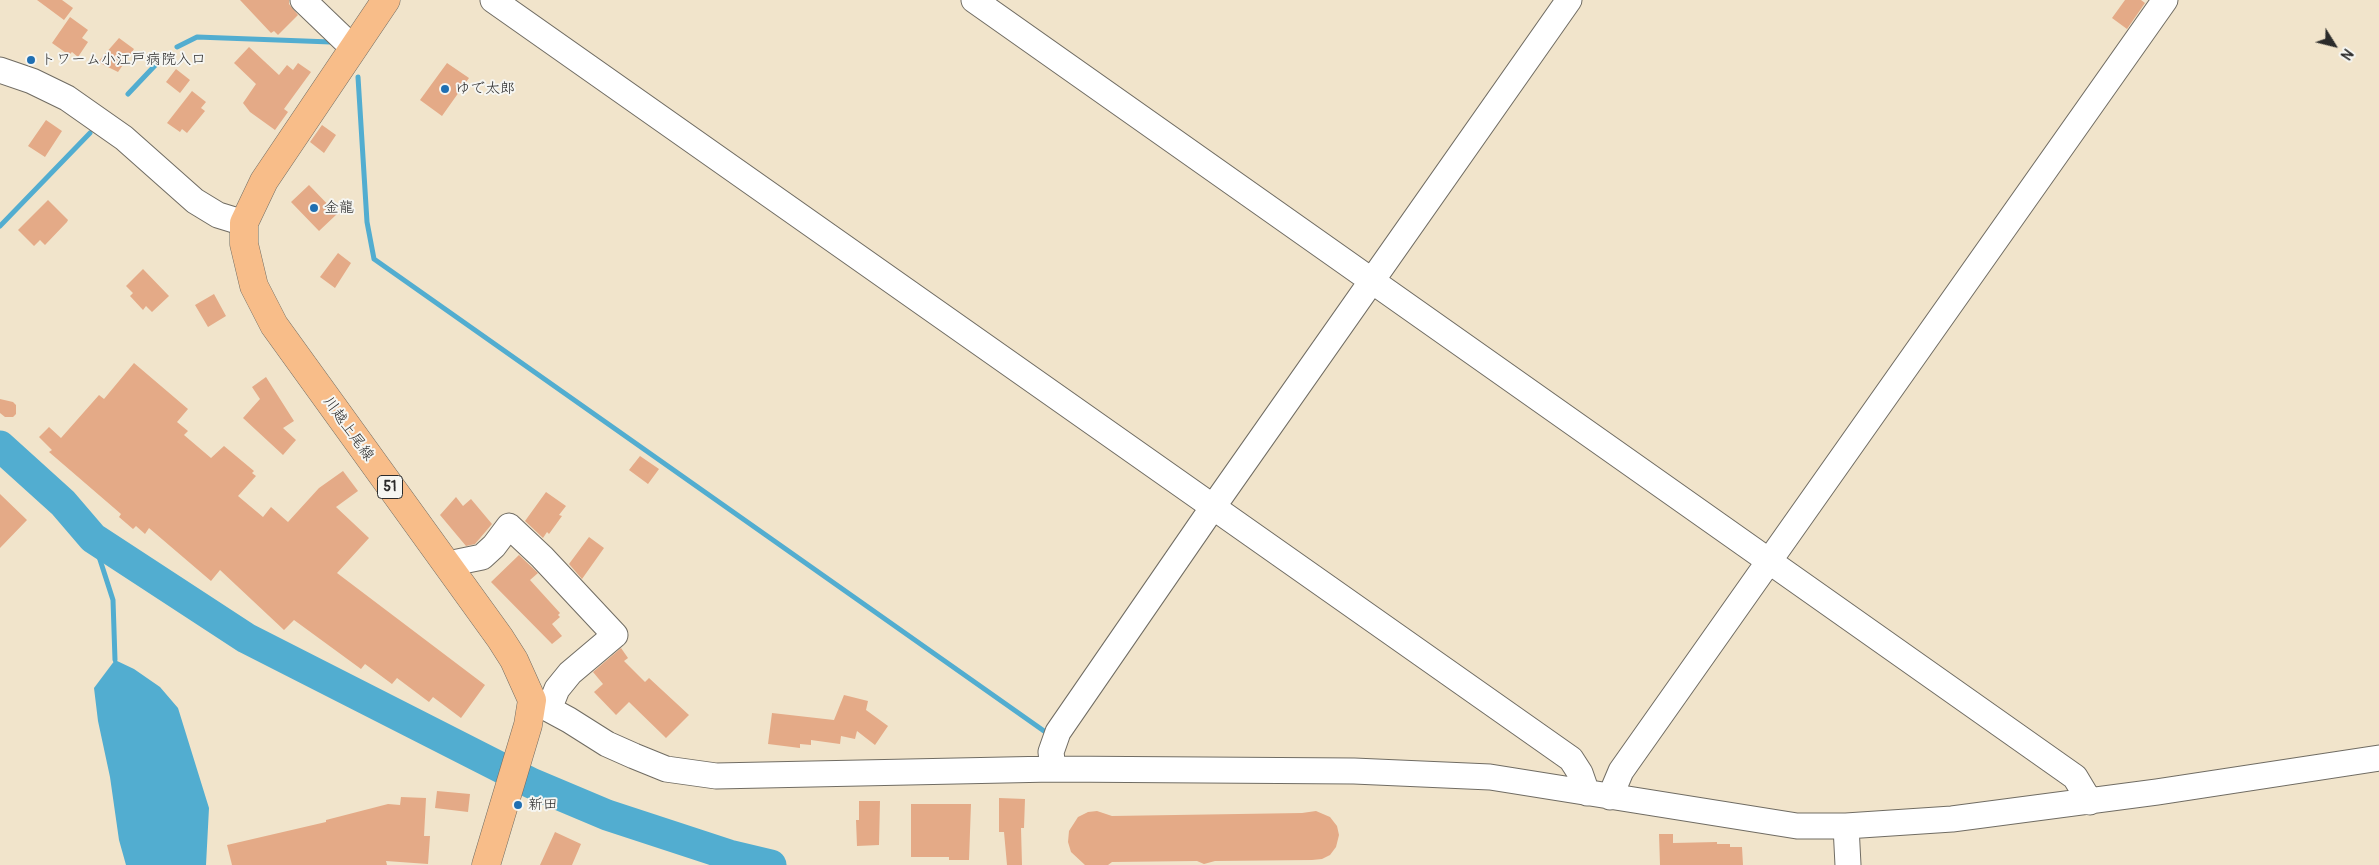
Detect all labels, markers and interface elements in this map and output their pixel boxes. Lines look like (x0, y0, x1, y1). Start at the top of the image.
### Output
north arrow (2309, 20, 2359, 70)
text: N (2337, 45, 2356, 63)
place label: トワーム小江戸病院入口 (41, 51, 206, 69)
marker: トワーム小江戸病院入口 (25, 54, 37, 66)
place label: ゆで太郎 (455, 80, 515, 98)
marker: ゆで太郎 (439, 83, 451, 95)
place label: 金龍 (324, 199, 354, 217)
marker: 金龍 (308, 202, 320, 214)
street label: 川越上尾線 (319, 393, 377, 465)
road number: 51 (378, 476, 402, 498)
place label: 新田 (528, 796, 558, 814)
marker: 新田 (512, 799, 524, 811)

